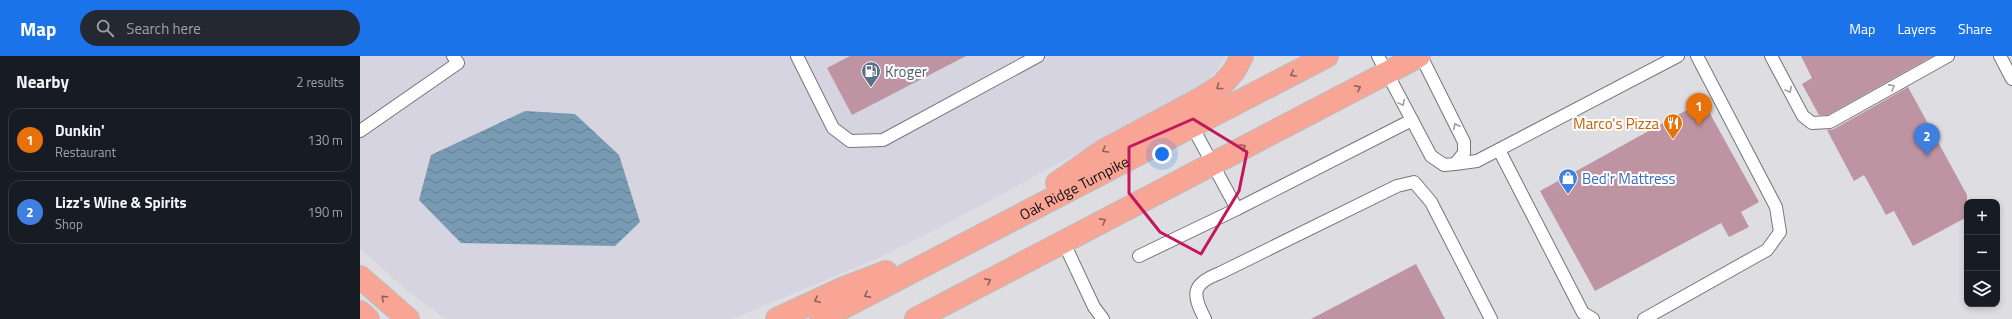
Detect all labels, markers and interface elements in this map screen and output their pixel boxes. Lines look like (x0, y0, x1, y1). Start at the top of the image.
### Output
search box (80, 10, 360, 46)
text: Map (20, 14, 56, 43)
icon: search (94, 17, 116, 39)
text: Search here (126, 17, 201, 40)
text: Map (1849, 18, 1875, 39)
text: Layers (1897, 18, 1936, 39)
text: Share (1958, 18, 1992, 39)
fuel station icon: Kroger (860, 60, 882, 88)
place label: Kroger (885, 60, 927, 83)
text: Nearby (16, 69, 69, 95)
one-way arrow (1289, 69, 1297, 77)
text: 2 results (296, 72, 344, 92)
one-way arrow (1216, 82, 1223, 89)
one-way arrow (1354, 85, 1362, 93)
one-way arrow (1888, 85, 1896, 92)
one-way arrow (1785, 86, 1792, 94)
pin: 1 (1686, 93, 1712, 126)
one-way arrow (1398, 99, 1405, 106)
place label: Marco's Pizza (1573, 112, 1659, 135)
restaurant icon: Marco's Pizza (1662, 112, 1684, 140)
text: Dunkin' (55, 119, 105, 142)
one-way arrow (1453, 123, 1461, 130)
pin: 2 (1914, 123, 1940, 156)
text: 1 (26, 130, 34, 150)
text: 130 m (307, 130, 343, 150)
text: Restaurant (55, 142, 116, 162)
your location (1152, 144, 1172, 164)
one-way arrow (1238, 144, 1246, 152)
one-way arrow (1102, 145, 1109, 152)
street label: Oak Ridge Turnpike (1015, 150, 1133, 226)
shop icon: Bed'r Mattress (1557, 167, 1579, 195)
place label: Bed'r Mattress (1582, 167, 1676, 190)
text: Lizz's Wine & Spirits (55, 191, 187, 214)
map controls (1964, 199, 2000, 307)
button: + (1964, 199, 2000, 235)
text: 2 (26, 202, 34, 222)
text: 190 m (307, 202, 343, 222)
text: Shop (55, 214, 83, 234)
one-way arrow (1099, 218, 1106, 225)
button: − (1964, 235, 2000, 271)
button: layers (1964, 271, 2000, 307)
one-way arrow (984, 279, 991, 286)
one-way arrow (864, 291, 871, 298)
one-way arrow (814, 295, 822, 303)
one-way arrow (381, 296, 389, 303)

